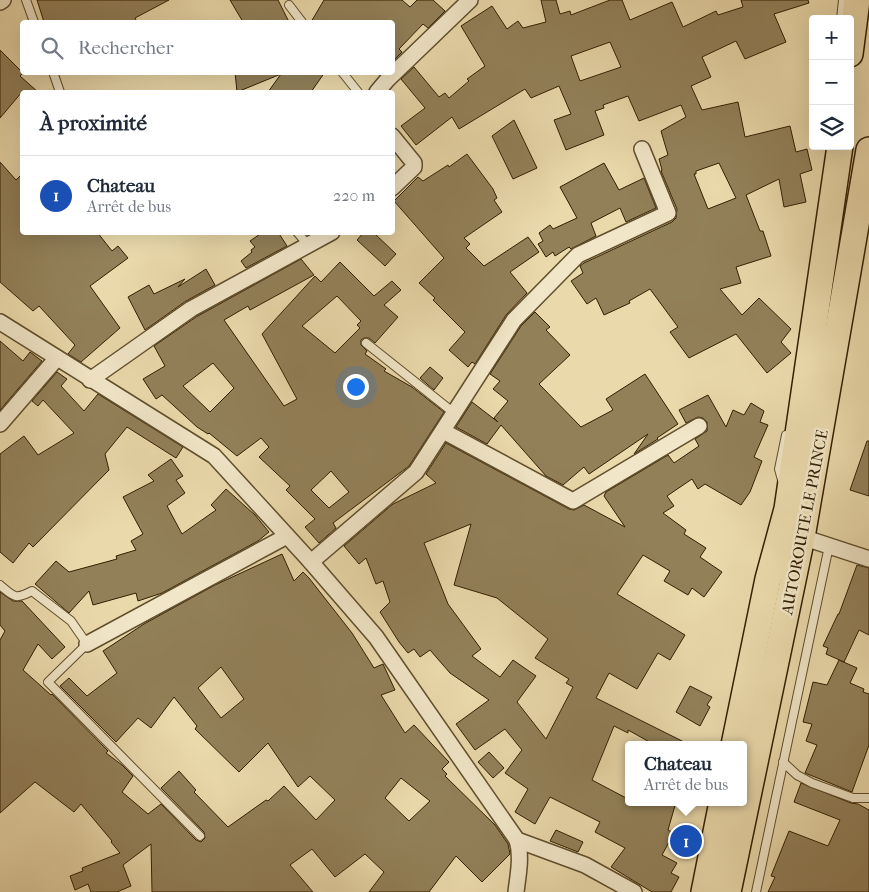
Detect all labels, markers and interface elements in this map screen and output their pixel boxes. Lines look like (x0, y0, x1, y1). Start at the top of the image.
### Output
map controls (809, 15, 854, 150)
button: + (809, 15, 854, 60)
search box (20, 20, 395, 75)
icon: search (38, 34, 66, 62)
text: Rechercher (78, 37, 174, 59)
button: − (809, 60, 854, 105)
button: layers (809, 105, 854, 150)
text: À proximité (40, 111, 147, 135)
text: Chateau (87, 175, 155, 197)
text: 1 (53, 186, 59, 205)
text: 220 m (333, 186, 375, 205)
text: Arrêt de bus (87, 197, 171, 216)
your location (343, 374, 369, 400)
street label: AUTOROUTE LE PRINCE (777, 428, 832, 617)
popup (625, 741, 747, 806)
text: Chateau (644, 753, 712, 775)
text: Arrêt de bus (644, 775, 728, 794)
pin: 1 (670, 822, 702, 860)

